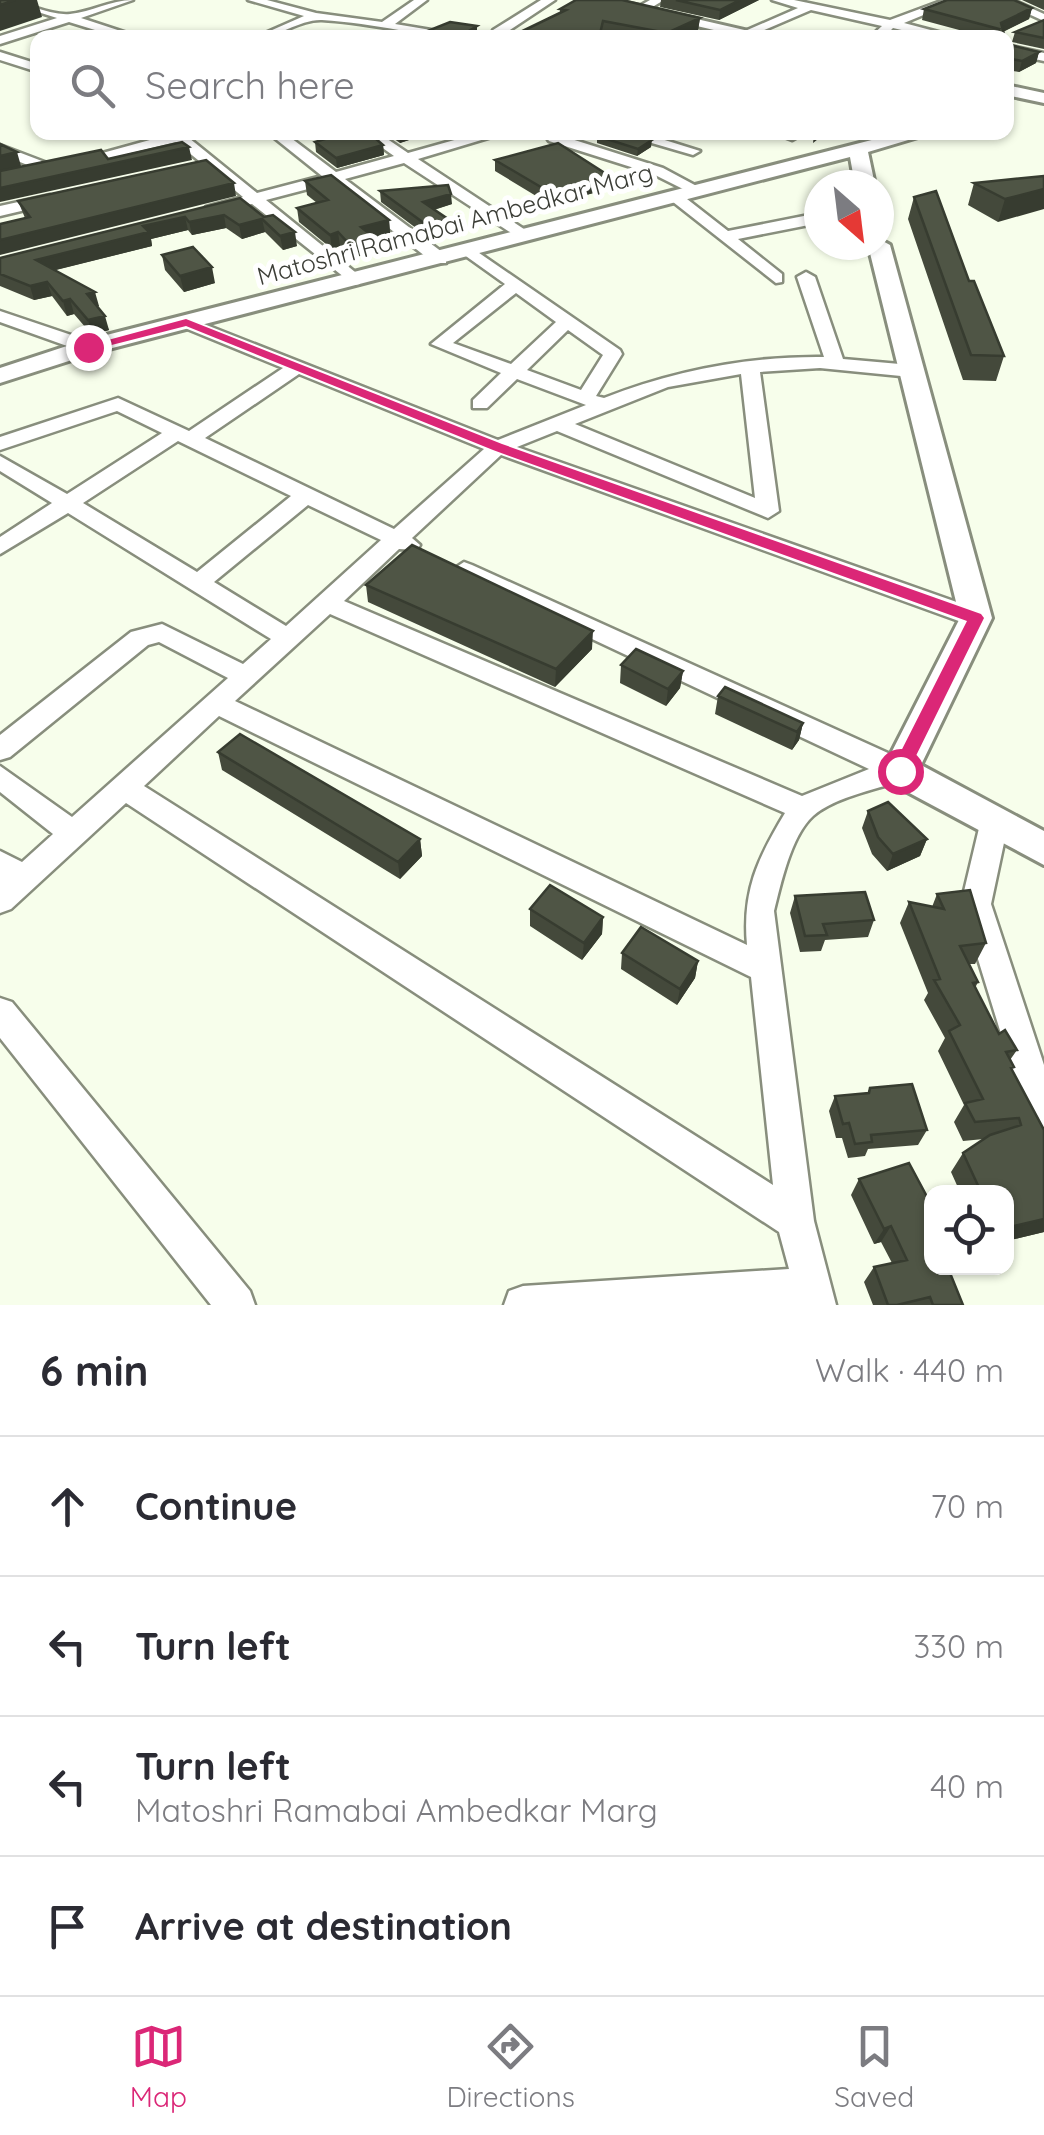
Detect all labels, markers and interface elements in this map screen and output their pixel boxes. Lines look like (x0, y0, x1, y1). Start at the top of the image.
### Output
search box (30, 30, 1014, 140)
icon: search (65, 58, 120, 113)
text: Search here (145, 61, 355, 109)
street label: Matoshri Ramabai Ambedkar Marg (254, 156, 656, 291)
north arrow (804, 170, 894, 260)
route end (66, 325, 112, 371)
route start (878, 749, 924, 795)
map controls (924, 1185, 1014, 1275)
button: locate (924, 1185, 1014, 1275)
text: 6 min (40, 1344, 149, 1397)
text: Walk · 440 m (815, 1350, 1004, 1390)
icon: ahead (40, 1479, 95, 1534)
text: Continue (135, 1482, 297, 1530)
text: 70 m (931, 1486, 1004, 1526)
icon: left (40, 1619, 95, 1674)
text: Turn left (135, 1622, 291, 1670)
text: 330 m (914, 1626, 1004, 1666)
text: Turn left (135, 1742, 291, 1790)
icon: left (40, 1759, 95, 1814)
text: 40 m (930, 1766, 1004, 1806)
text: Matoshri Ramabai Ambedkar Marg (135, 1790, 658, 1830)
icon: arrive (40, 1899, 95, 1954)
text: Arrive at destination (135, 1902, 512, 1950)
tab: Map (130, 2019, 187, 2114)
tab: Directions (446, 2019, 575, 2114)
tab: Saved (834, 2019, 914, 2114)

